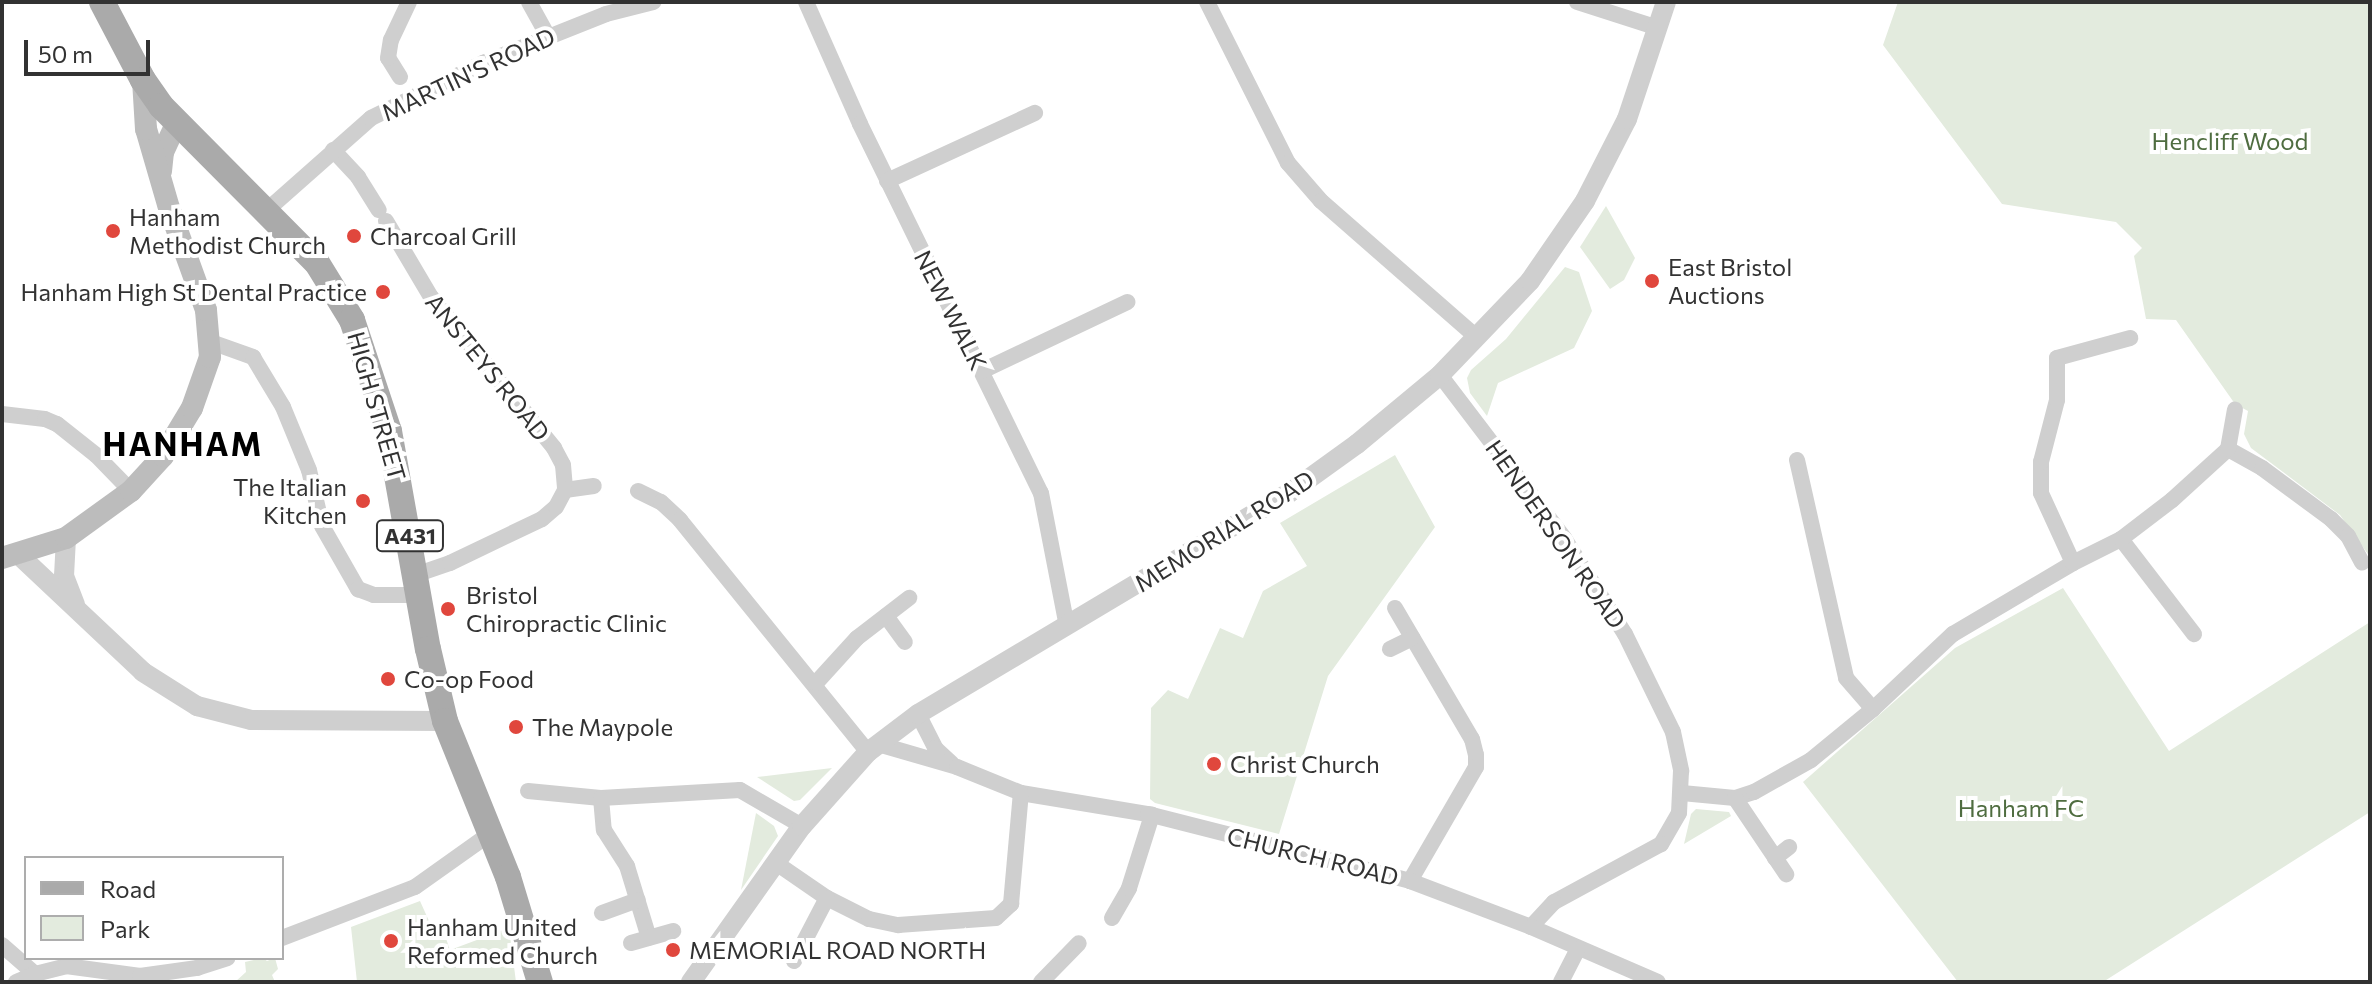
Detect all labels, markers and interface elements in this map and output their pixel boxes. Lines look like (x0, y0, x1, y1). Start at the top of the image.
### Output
street label: MARTIN'S ROAD (377, 21, 559, 127)
scale bar (28, 24, 154, 74)
text: 50 m (38, 39, 93, 68)
park label: Hencliff Wood (2152, 127, 2308, 155)
place label: Hanham Methodist Church (129, 203, 326, 259)
marker: Hanham Methodist Church (104, 222, 122, 240)
place label: Charcoal Grill (370, 222, 517, 250)
marker: Charcoal Grill (345, 227, 363, 245)
street label: NEW WALK (909, 245, 993, 375)
place label: East Bristol Auctions (1668, 253, 1792, 309)
marker: East Bristol Auctions (1643, 272, 1661, 290)
place label: Hanham High St Dental Practice (21, 278, 367, 306)
marker: Hanham High St Dental Practice (374, 283, 392, 301)
street label: ANSTEYS ROAD (420, 288, 556, 446)
street label: HIGH STREET (342, 328, 412, 484)
district label: HANHAM (103, 424, 263, 462)
street label: HENDERSON ROAD (1480, 434, 1632, 634)
street label: MEMORIAL ROAD (1129, 464, 1319, 598)
place label: The Italian Kitchen (233, 473, 347, 529)
marker: The Italian Kitchen (354, 492, 372, 510)
road number: A431 (374, 518, 446, 554)
place label: Bristol Chiropractic Clinic (466, 581, 667, 637)
marker: Bristol Chiropractic Clinic (437, 598, 459, 620)
place label: Co-op Food (404, 665, 534, 693)
marker: Co-op Food (379, 670, 397, 688)
place label: The Maypole (532, 713, 673, 741)
marker: The Maypole (507, 718, 525, 736)
place label: Christ Church (1230, 750, 1380, 778)
marker: Christ Church (1205, 755, 1223, 773)
park label: Hanham FC (1958, 794, 2084, 822)
street label: CHURCH ROAD (1224, 821, 1402, 891)
legend (24, 856, 284, 960)
text: Road (100, 874, 156, 903)
place label: Hanham United Reformed Church (407, 913, 598, 969)
text: Park (100, 914, 150, 943)
marker: Hanham United Reformed Church (382, 932, 400, 950)
place label: MEMORIAL ROAD NORTH (689, 936, 986, 964)
marker: MEMORIAL ROAD NORTH (664, 941, 682, 959)

